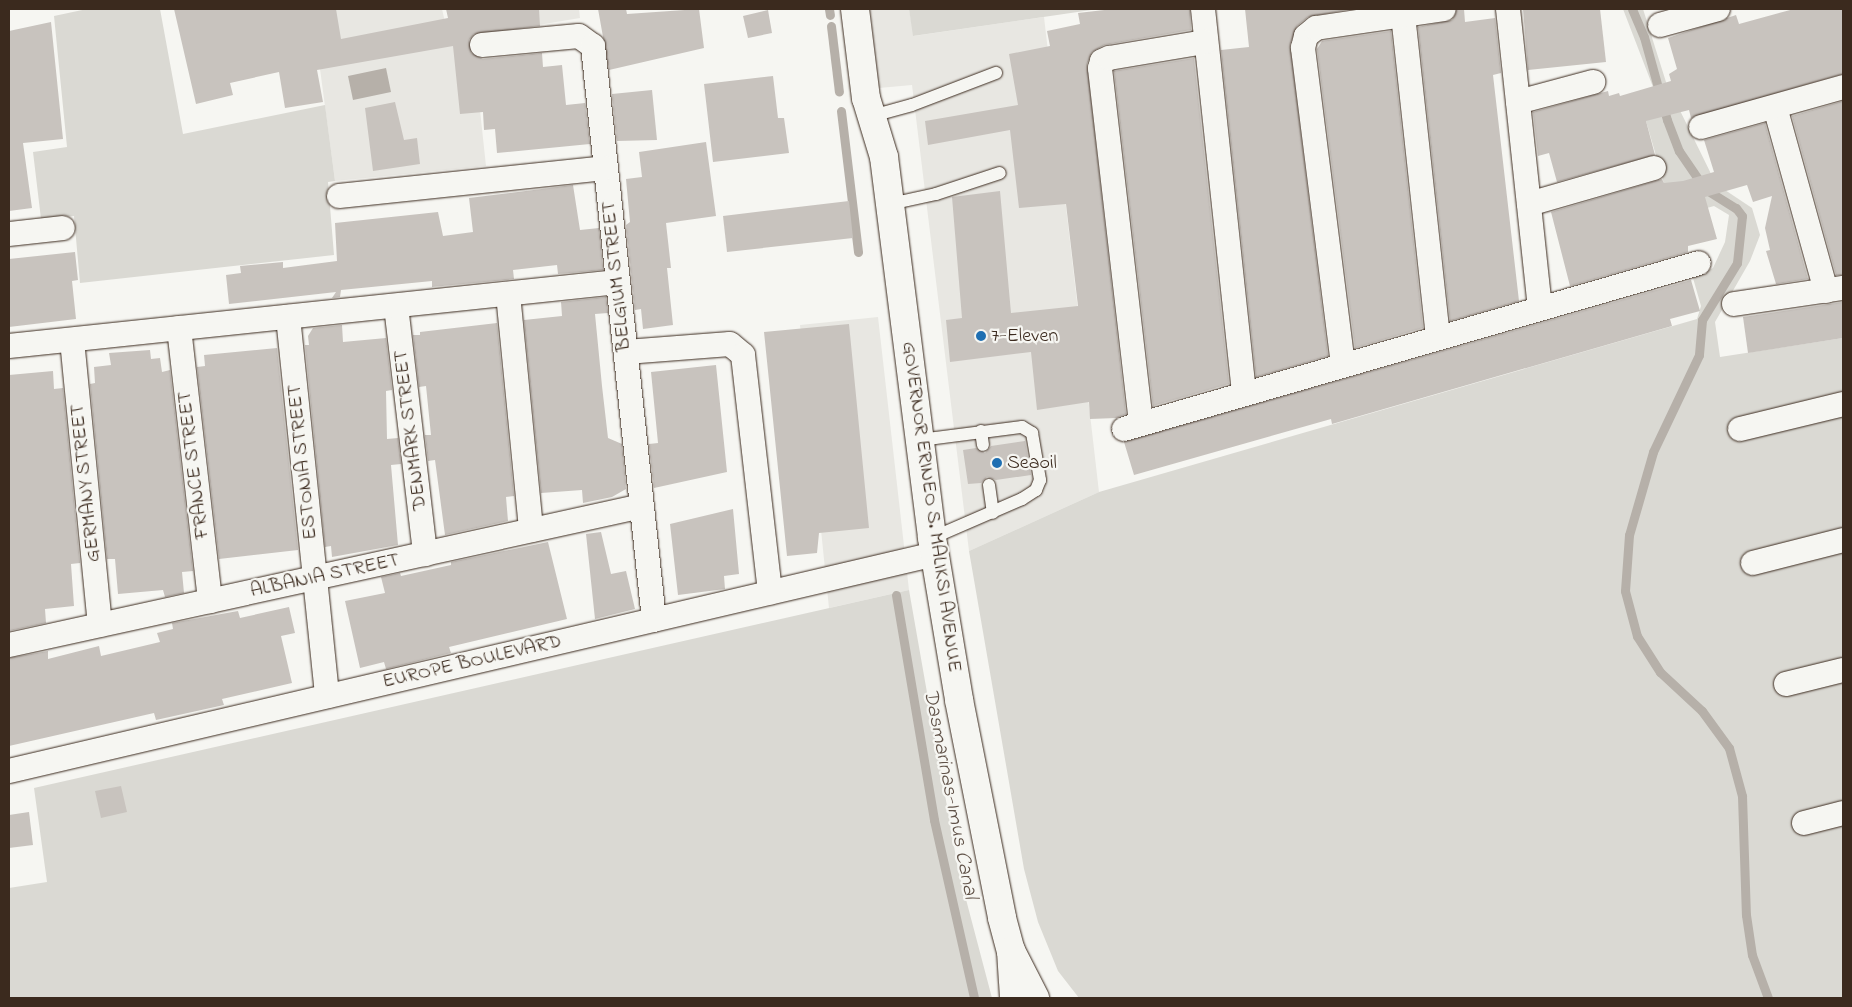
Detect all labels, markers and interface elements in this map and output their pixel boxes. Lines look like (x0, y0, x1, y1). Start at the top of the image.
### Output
street label: BELGIUM STREET (597, 200, 637, 352)
place label: 7-Eleven (991, 324, 1058, 348)
marker: 7-Eleven (975, 330, 987, 342)
street label: GOVERNOR ERINEO S. MALIKSI AVENUE (896, 340, 966, 674)
street label: DENMARK STREET (389, 348, 433, 512)
street label: ESTONIA STREET (283, 383, 323, 541)
street label: FRANCE STREET (173, 390, 215, 540)
street label: GERMANY STREET (66, 403, 106, 563)
place label: Seaoil (1007, 451, 1057, 475)
marker: Seaoil (991, 457, 1003, 469)
street label: ALBANIA STREET (248, 548, 402, 604)
street label: EUROPE BOULEVARD (380, 630, 564, 694)
water label: Dasmarinas-Imus Canal (917, 687, 983, 901)

